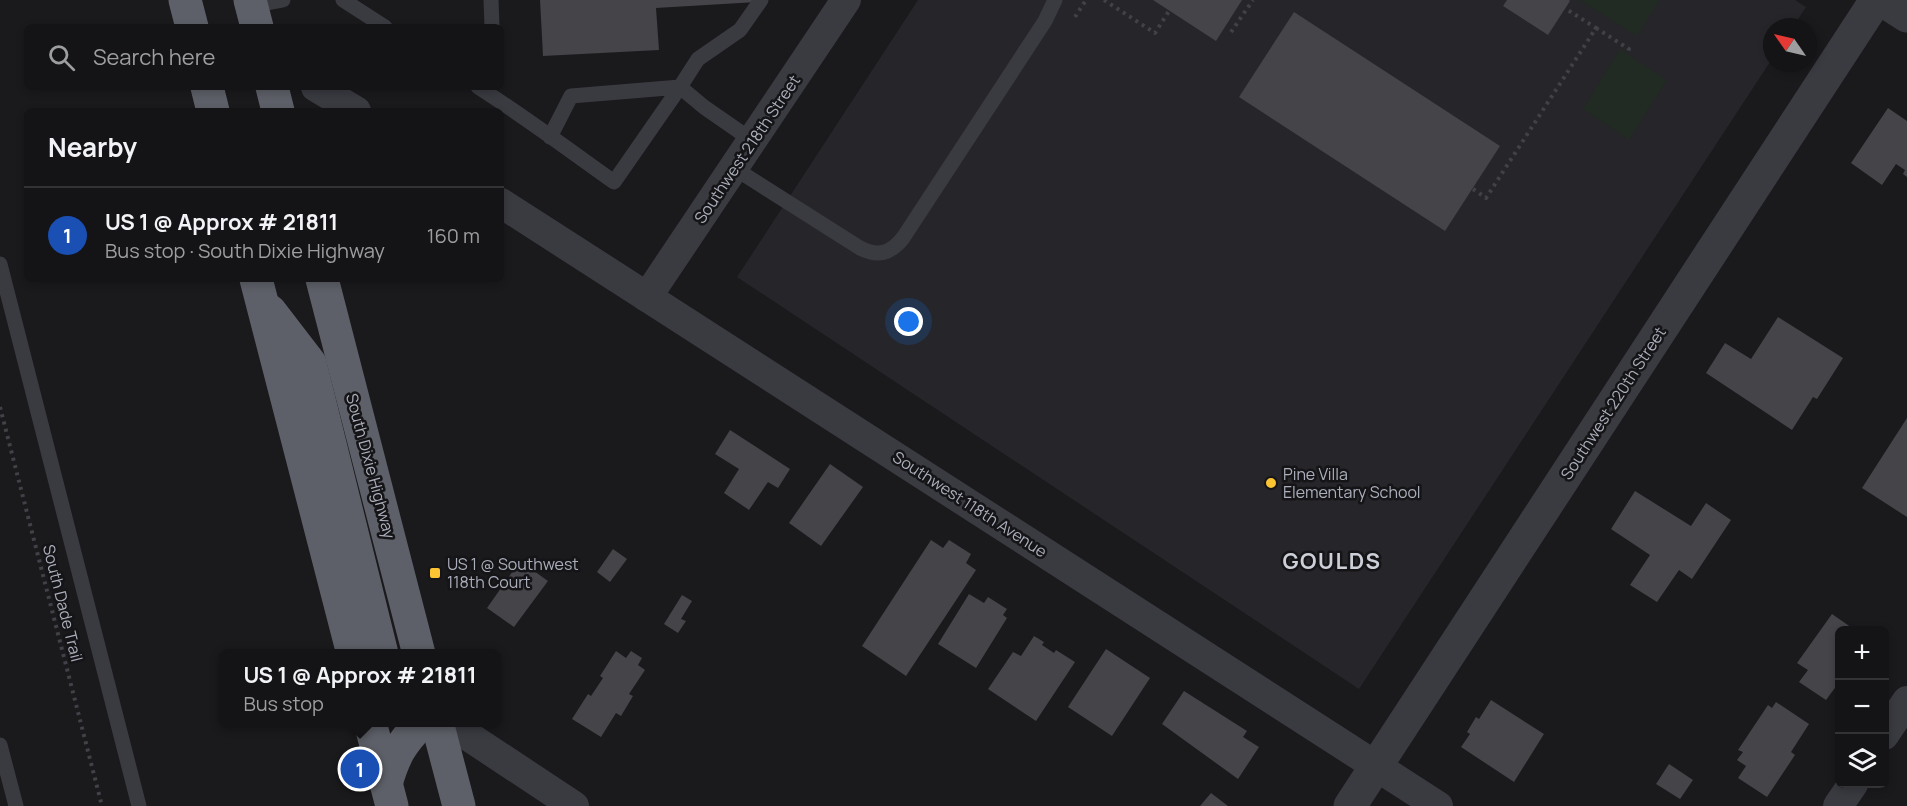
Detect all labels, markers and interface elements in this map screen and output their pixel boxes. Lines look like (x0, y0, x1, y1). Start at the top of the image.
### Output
north arrow (1763, 18, 1817, 72)
search box (24, 24, 504, 90)
icon: search (45, 41, 78, 74)
text: Search here (93, 42, 215, 72)
street label: Southwest 218th Street (689, 70, 805, 228)
text: Nearby (48, 129, 137, 165)
text: US 1 @ Approx # 21811 (105, 207, 338, 237)
text: 1 (63, 222, 72, 249)
text: 160 m (427, 222, 480, 249)
text: Bus stop · South Dixie Highway (105, 237, 385, 264)
your location (894, 307, 923, 336)
street label: Southwest 220th Street (1555, 322, 1671, 484)
street label: South Dixie Highway (341, 391, 401, 542)
street label: Southwest 118th Avenue (889, 446, 1051, 562)
place label: Pine Villa Elementary School (1283, 463, 1421, 503)
marker: Pine Villa Elementary School (1264, 476, 1278, 490)
street label: South Dade Trail (38, 542, 88, 664)
district label: GOULDS (1282, 546, 1382, 576)
place label: US 1 @ Southwest 118th Court (447, 553, 579, 593)
marker: US 1 @ Southwest 118th Court (428, 566, 442, 580)
map controls (1835, 626, 1889, 788)
button: + (1835, 626, 1889, 680)
popup (219, 649, 501, 727)
text: US 1 @ Approx # 21811 (243, 660, 477, 690)
button: − (1835, 680, 1889, 734)
text: Bus stop (243, 690, 324, 717)
button: layers (1835, 734, 1889, 788)
pin: 1 (340, 746, 380, 792)

